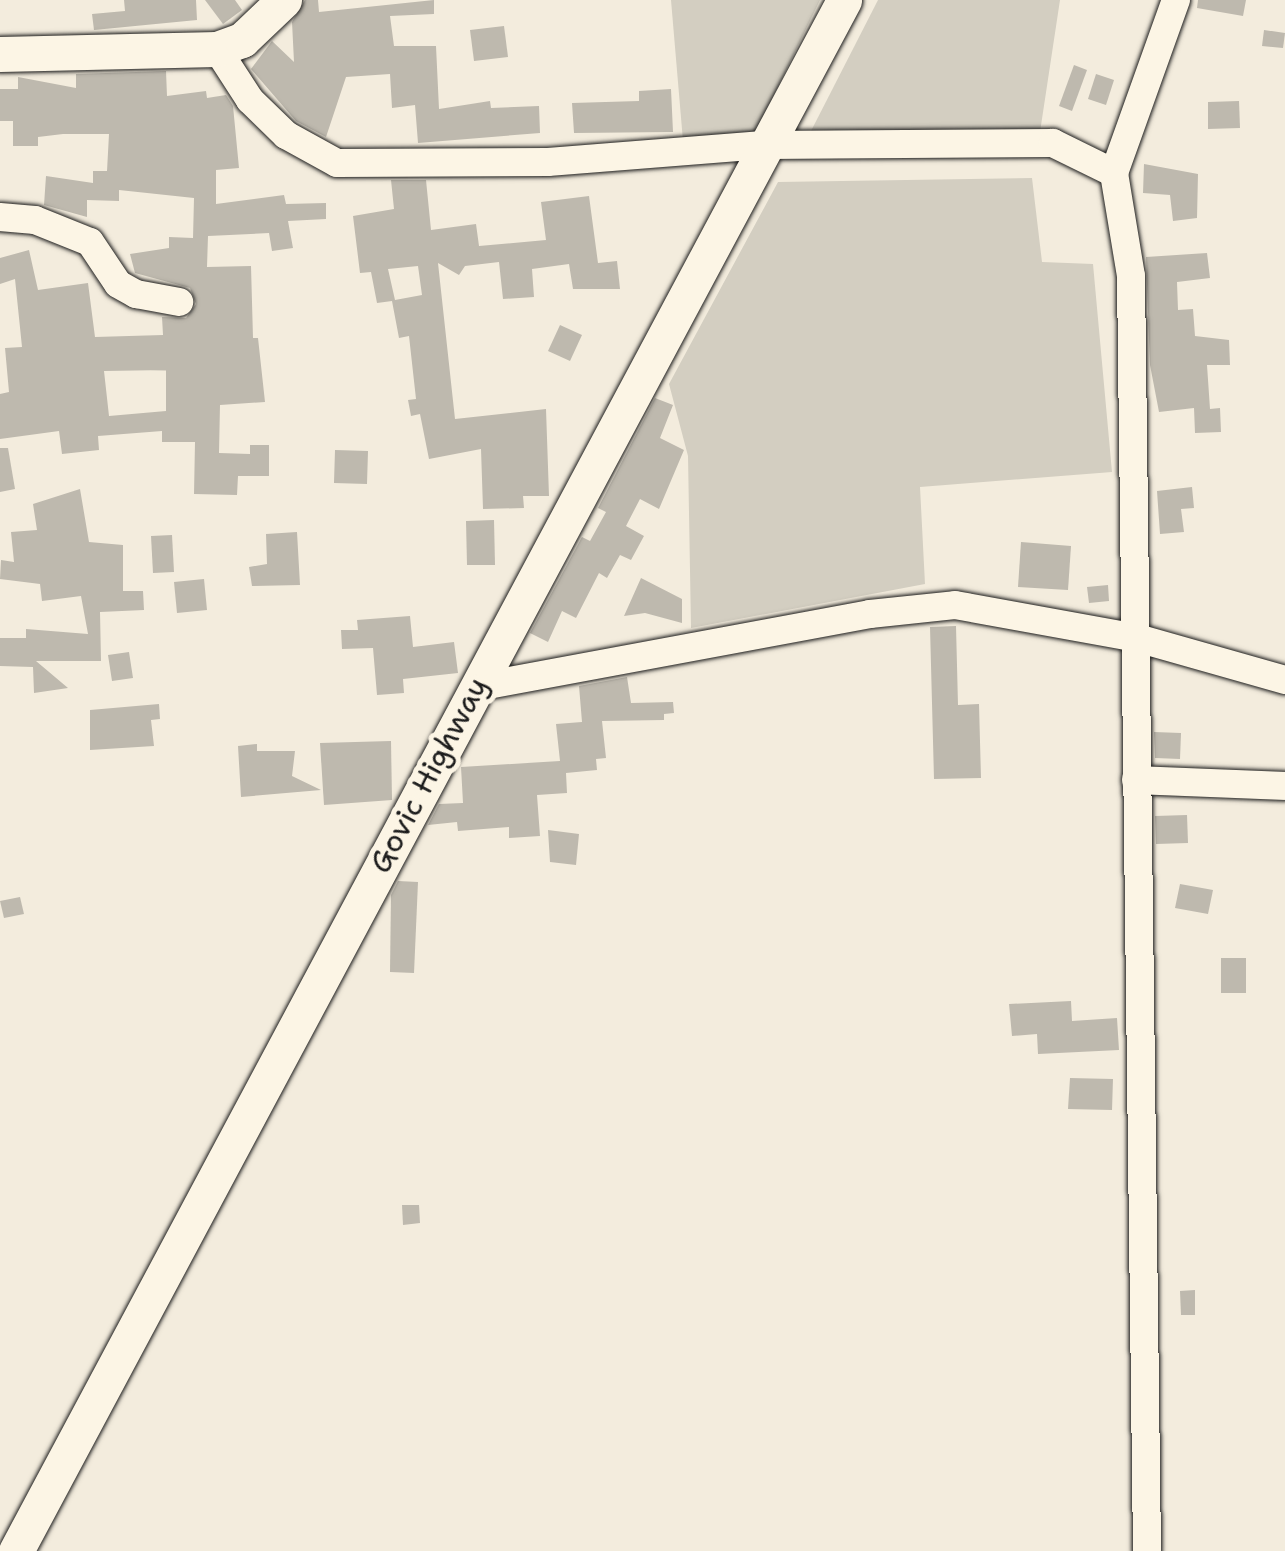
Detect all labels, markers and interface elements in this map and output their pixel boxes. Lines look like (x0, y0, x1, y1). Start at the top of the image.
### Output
street label: Govic Highway (362, 671, 496, 879)

